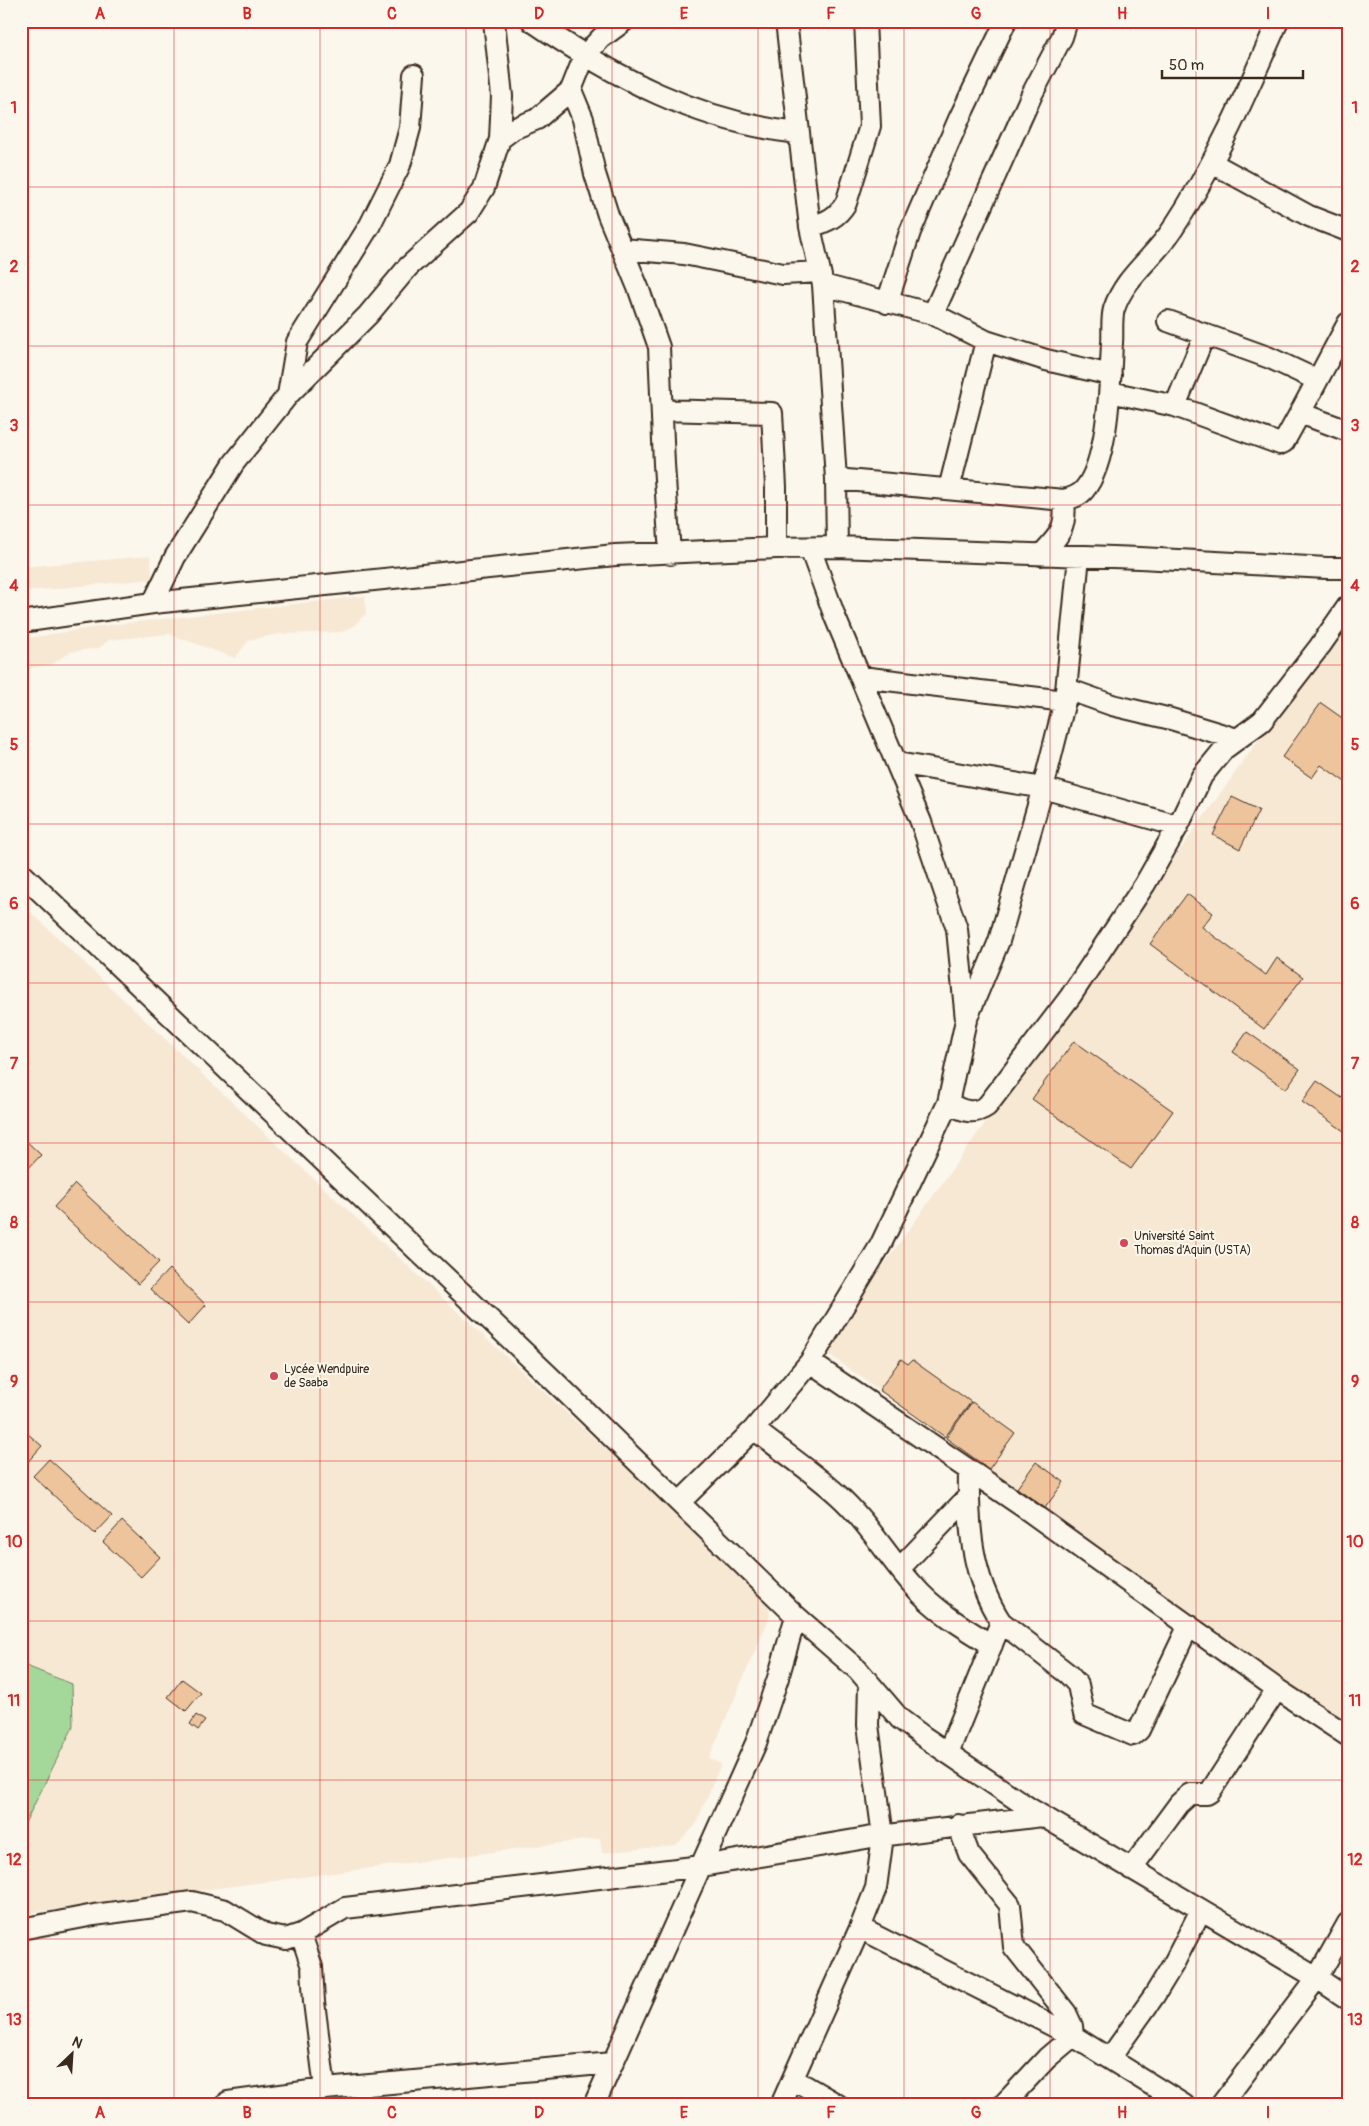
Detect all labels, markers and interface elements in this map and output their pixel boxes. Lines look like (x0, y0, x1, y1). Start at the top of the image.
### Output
text: A (95, 4, 106, 24)
text: B (242, 4, 252, 24)
text: C (387, 4, 397, 24)
text: D (534, 4, 544, 24)
text: E (680, 4, 689, 24)
text: F (826, 4, 836, 24)
text: G (971, 4, 982, 24)
text: H (1117, 4, 1127, 24)
text: I (1266, 4, 1270, 24)
scale bar (1162, 48, 1303, 80)
text: 50 m (1169, 56, 1204, 75)
text: 1 (11, 98, 17, 118)
text: 1 (1352, 98, 1358, 118)
text: 2 (10, 257, 19, 277)
text: 2 (1351, 257, 1360, 277)
text: 3 (10, 416, 19, 436)
text: 3 (1351, 416, 1360, 436)
text: 4 (9, 576, 19, 596)
text: 4 (1350, 576, 1360, 596)
text: 5 (10, 735, 19, 755)
text: 5 (1351, 735, 1360, 755)
text: 6 (9, 894, 19, 914)
text: 6 (1350, 894, 1360, 914)
text: 7 (10, 1054, 19, 1074)
text: 7 (1351, 1054, 1360, 1074)
text: 8 (10, 1213, 18, 1233)
text: 8 (1351, 1213, 1359, 1233)
place label: Université Saint Thomas d’Aquin (USTA) (1134, 1229, 1251, 1258)
marker: Université Saint Thomas d’Aquin (USTA) (1118, 1237, 1130, 1249)
place label: Lycée Wendpuire de Saaba (284, 1362, 369, 1391)
marker: Lycée Wendpuire de Saaba (268, 1370, 280, 1382)
text: 9 (10, 1372, 18, 1392)
text: 9 (1351, 1372, 1359, 1392)
text: 10 (5, 1532, 23, 1552)
text: 10 (1346, 1532, 1364, 1552)
text: 11 (8, 1691, 20, 1711)
text: 11 (1349, 1691, 1361, 1711)
text: 12 (6, 1850, 22, 1870)
text: 12 (1347, 1850, 1363, 1870)
text: 13 (6, 2010, 22, 2030)
text: 13 (1347, 2010, 1363, 2030)
north arrow (48, 2028, 98, 2078)
text: N (69, 2033, 85, 2052)
text: A (95, 2103, 106, 2123)
text: B (242, 2103, 252, 2123)
text: C (387, 2103, 397, 2123)
text: D (534, 2103, 544, 2123)
text: E (680, 2103, 689, 2123)
text: F (826, 2103, 836, 2123)
text: G (971, 2103, 982, 2123)
text: H (1117, 2103, 1127, 2123)
text: I (1266, 2103, 1270, 2123)

